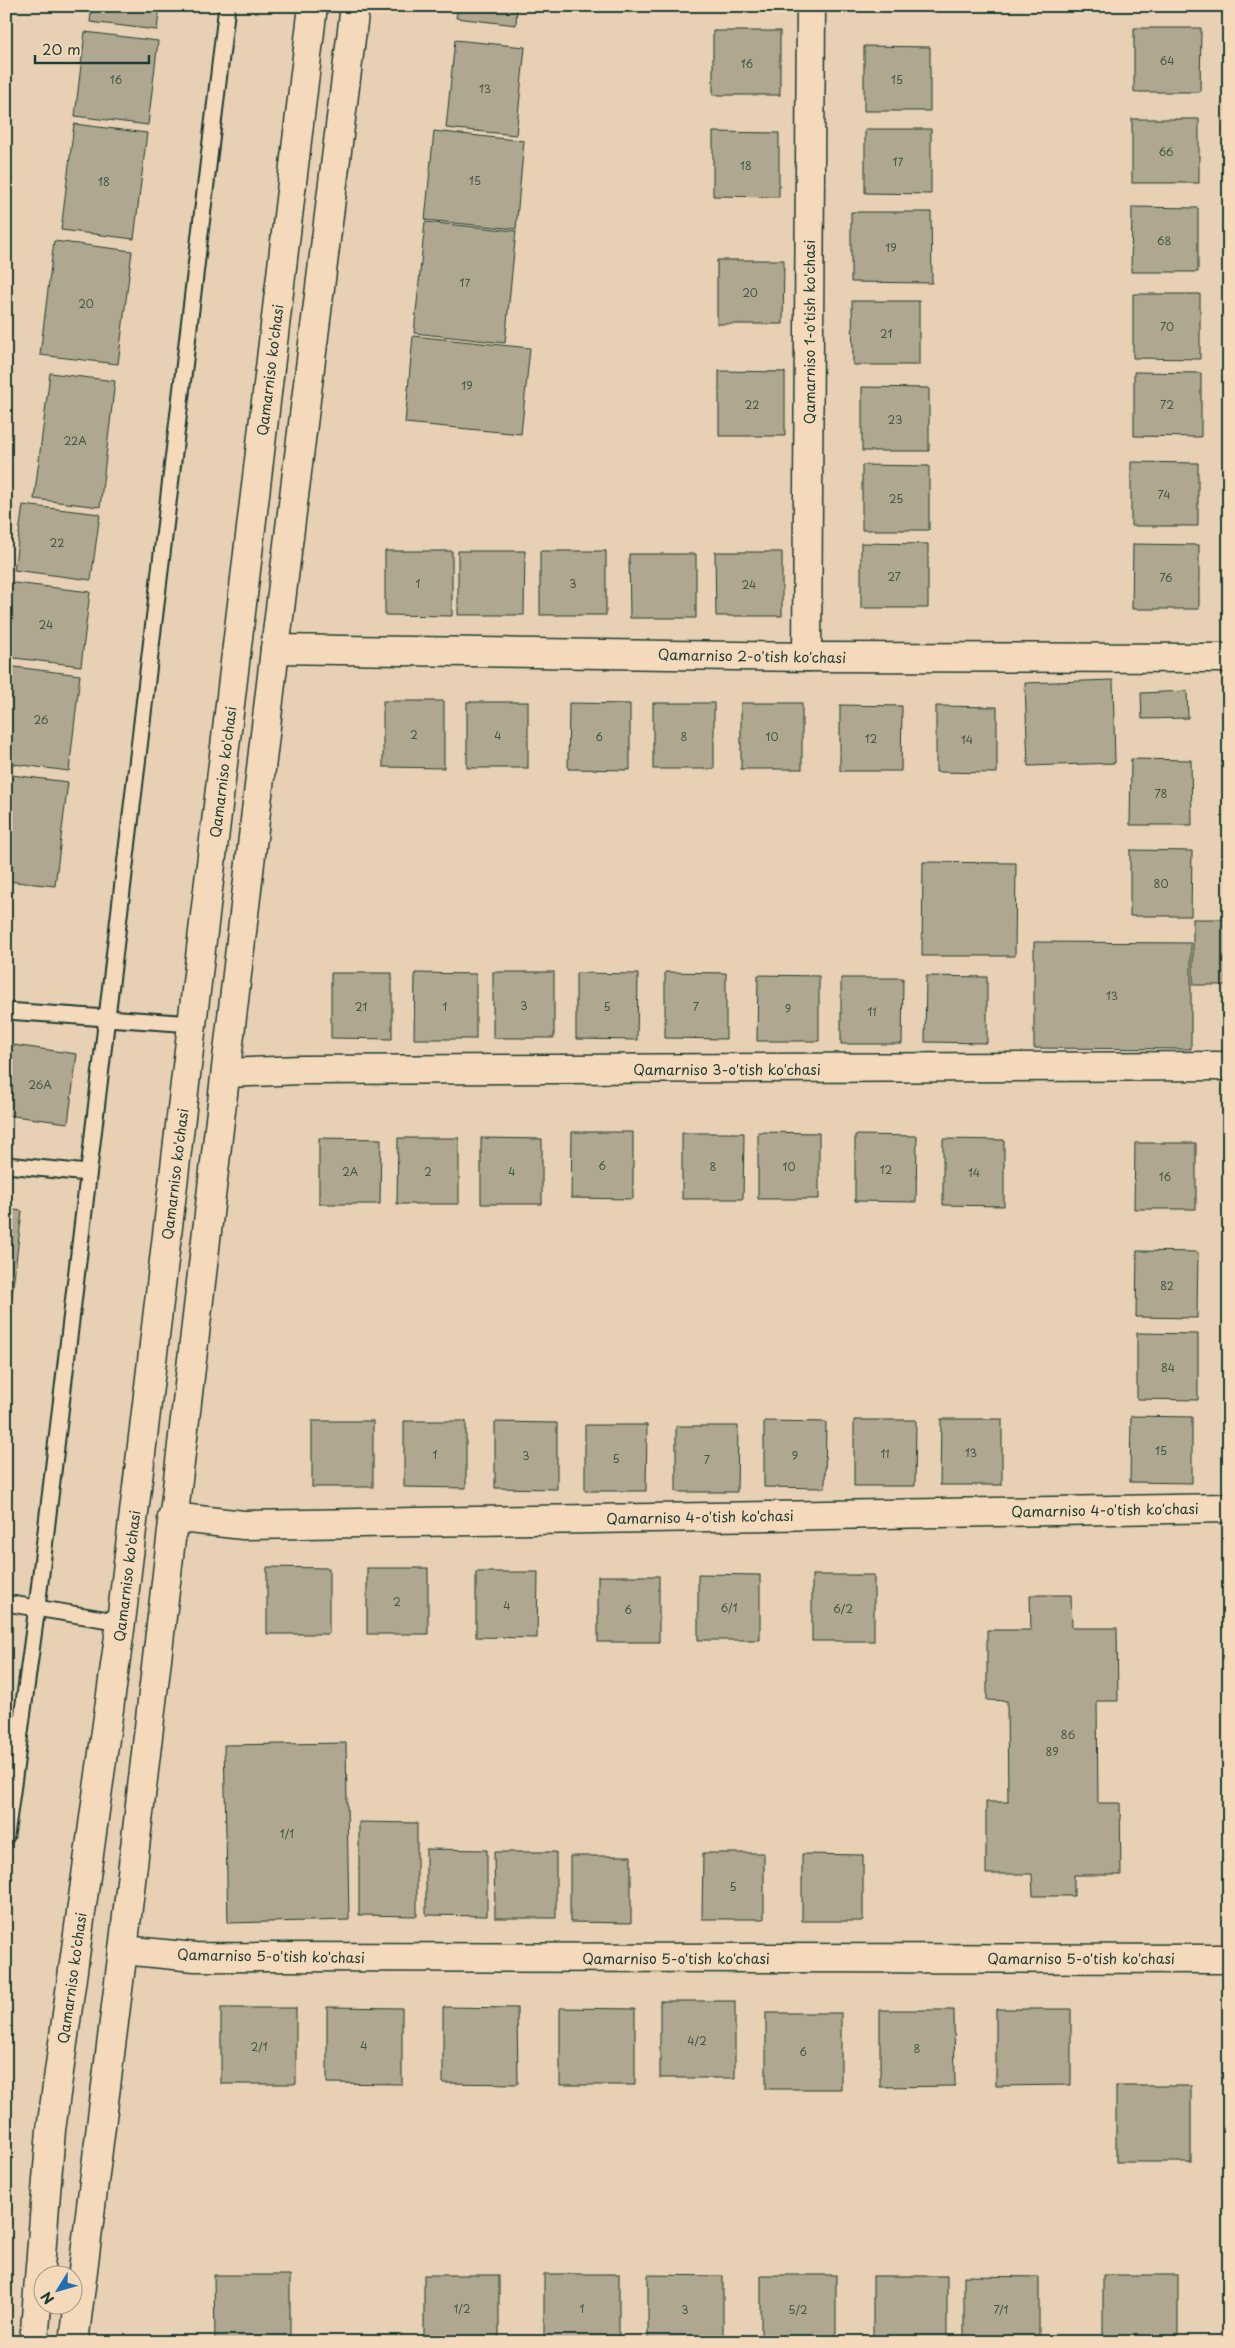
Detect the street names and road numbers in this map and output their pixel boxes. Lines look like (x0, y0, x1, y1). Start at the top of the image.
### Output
street label: Qamarniso 1-o'tish ko'chasi (799, 240, 820, 424)
street label: Qamarniso ko'chasi (252, 303, 288, 437)
street label: Qamarniso 2-o'tish ko'chasi (658, 644, 846, 668)
street label: Qamarniso ko'chasi (205, 705, 241, 839)
street label: Qamarniso 3-o'tish ko'chasi (633, 1059, 821, 1080)
street label: Qamarniso ko'chasi (157, 1107, 193, 1241)
street label: Qamarniso 4-o'tish ko'chasi (1011, 1498, 1199, 1522)
street label: Qamarniso 4-o'tish ko'chasi (606, 1505, 794, 1529)
street label: Qamarniso ko'chasi (109, 1509, 145, 1643)
street label: Qamarniso ko'chasi (52, 1911, 92, 2045)
street label: Qamarniso 5-o'tish ko'chasi (177, 1944, 365, 1968)
street label: Qamarniso 5-o'tish ko'chasi (582, 1948, 770, 1969)
street label: Qamarniso 5-o'tish ko'chasi (987, 1948, 1175, 1969)

